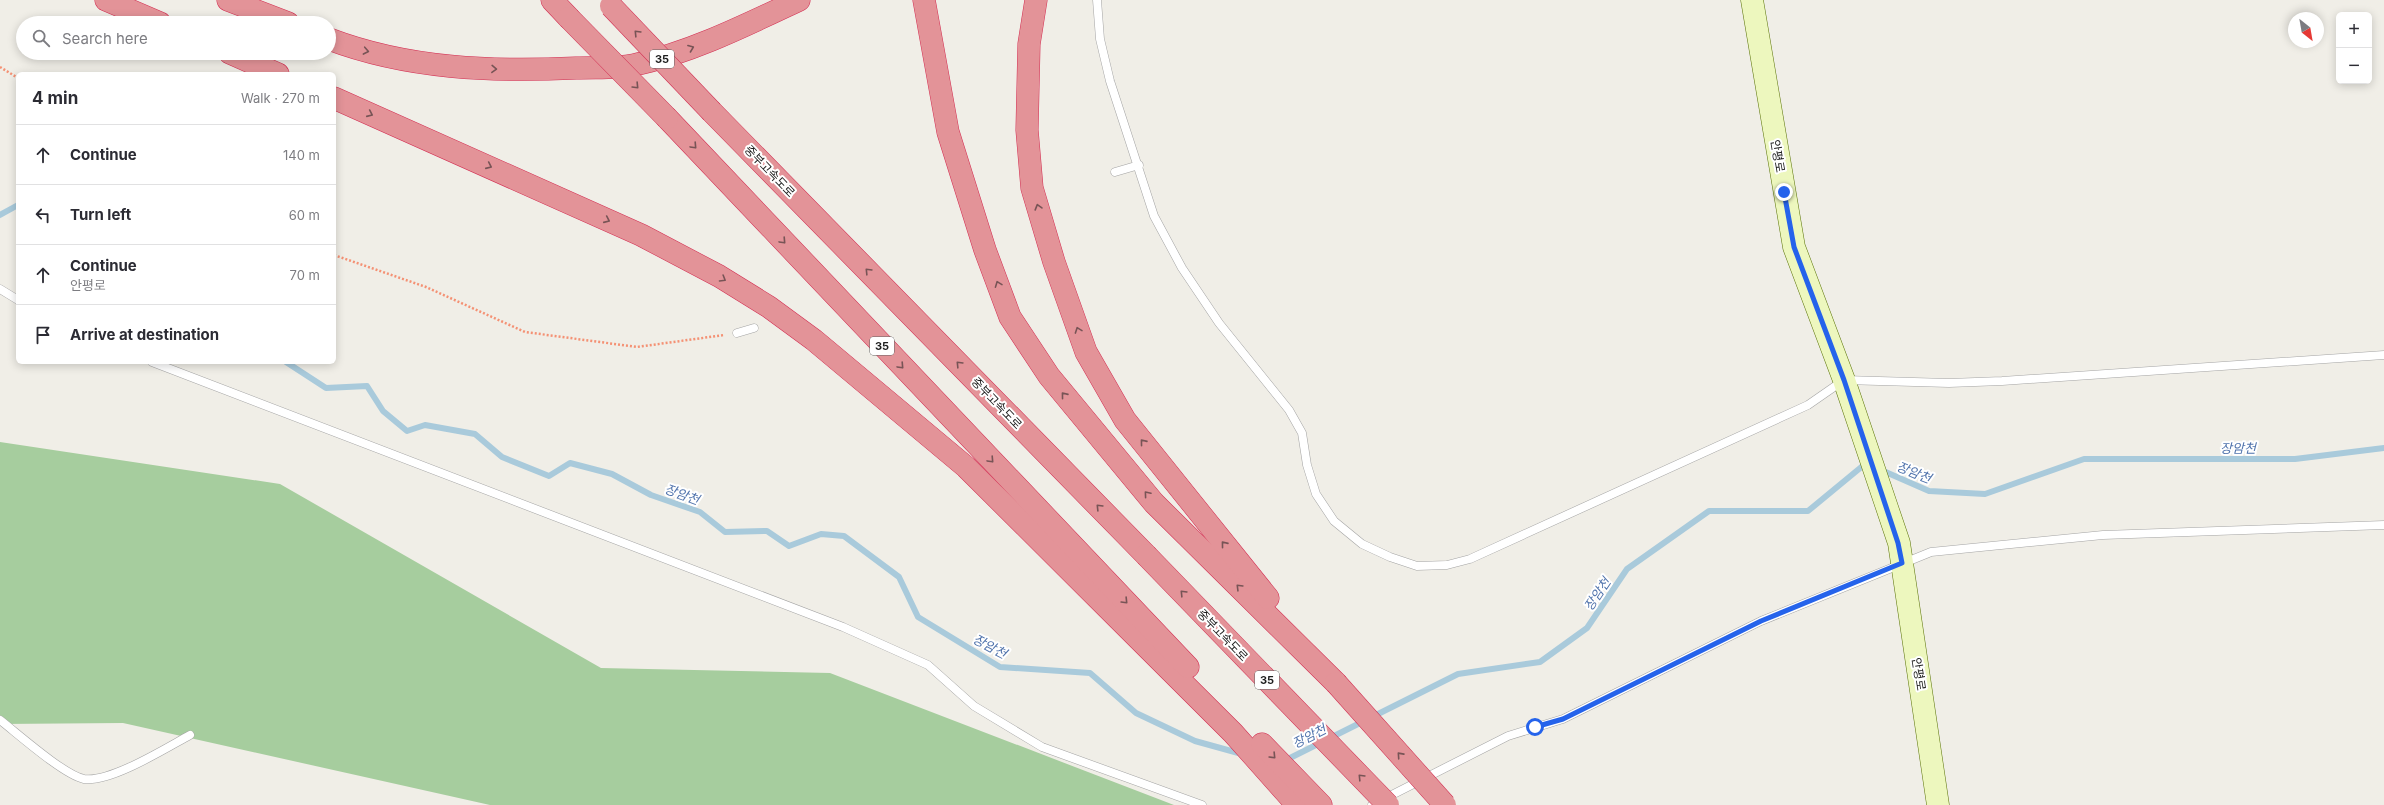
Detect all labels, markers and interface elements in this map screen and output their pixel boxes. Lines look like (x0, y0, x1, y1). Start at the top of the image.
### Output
north arrow (2288, 12, 2324, 48)
map controls (2336, 12, 2372, 84)
button: + (2336, 12, 2372, 48)
search box (16, 16, 336, 60)
icon: search (30, 27, 52, 49)
text: Search here (62, 29, 148, 48)
one-way arrow (634, 30, 642, 38)
one-way arrow (688, 44, 695, 52)
one-way arrow (363, 47, 369, 55)
button: − (2336, 48, 2372, 84)
road number: 35 (650, 50, 674, 68)
one-way arrow (491, 65, 497, 73)
one-way arrow (631, 81, 639, 89)
text: 4 min (32, 88, 78, 108)
text: Walk · 270 m (241, 90, 320, 106)
one-way arrow (365, 109, 373, 117)
street label: 안평로 (1768, 138, 1788, 174)
one-way arrow (689, 142, 696, 149)
street label: 중부고속도로 (742, 142, 798, 200)
icon: ahead (32, 144, 54, 166)
text: Continue (70, 145, 137, 164)
text: 140 m (283, 147, 320, 163)
one-way arrow (484, 161, 492, 169)
route end (1775, 183, 1793, 201)
one-way arrow (1034, 203, 1043, 210)
icon: left (32, 204, 54, 226)
text: Turn left (70, 205, 131, 224)
text: 60 m (289, 207, 320, 223)
one-way arrow (603, 215, 611, 223)
one-way arrow (778, 236, 786, 244)
text: Continue (70, 256, 137, 275)
icon: ahead (32, 264, 54, 286)
text: 70 m (290, 267, 320, 283)
one-way arrow (865, 268, 873, 276)
one-way arrow (719, 274, 726, 281)
text: 안평로 (70, 277, 106, 293)
one-way arrow (994, 280, 1002, 287)
icon: arrive (32, 324, 54, 346)
text: Arrive at destination (70, 325, 219, 344)
one-way arrow (1074, 327, 1083, 334)
road number: 35 (870, 337, 894, 355)
one-way arrow (896, 361, 904, 369)
one-way arrow (956, 361, 964, 369)
street label: 중부고속도로 (969, 374, 1025, 432)
one-way arrow (1062, 392, 1069, 399)
one-way arrow (1140, 440, 1147, 447)
water label: 장암천 (2220, 440, 2257, 456)
one-way arrow (986, 455, 993, 463)
water label: 장암천 (1894, 458, 1935, 487)
water label: 장암천 (662, 480, 703, 508)
one-way arrow (1145, 492, 1152, 499)
one-way arrow (1096, 504, 1104, 512)
one-way arrow (1222, 541, 1229, 548)
water label: 장암천 (1580, 574, 1614, 613)
one-way arrow (1236, 584, 1244, 592)
one-way arrow (1180, 590, 1187, 598)
one-way arrow (1120, 596, 1128, 604)
street label: 중부고속도로 (1195, 606, 1251, 664)
water label: 장암천 (970, 631, 1011, 662)
street label: 안평로 (1909, 656, 1929, 692)
road number: 35 (1255, 671, 1279, 689)
route start (1526, 718, 1544, 736)
water label: 장암천 (1289, 720, 1330, 751)
one-way arrow (1268, 751, 1276, 759)
one-way arrow (1398, 752, 1405, 760)
one-way arrow (1358, 774, 1366, 782)

